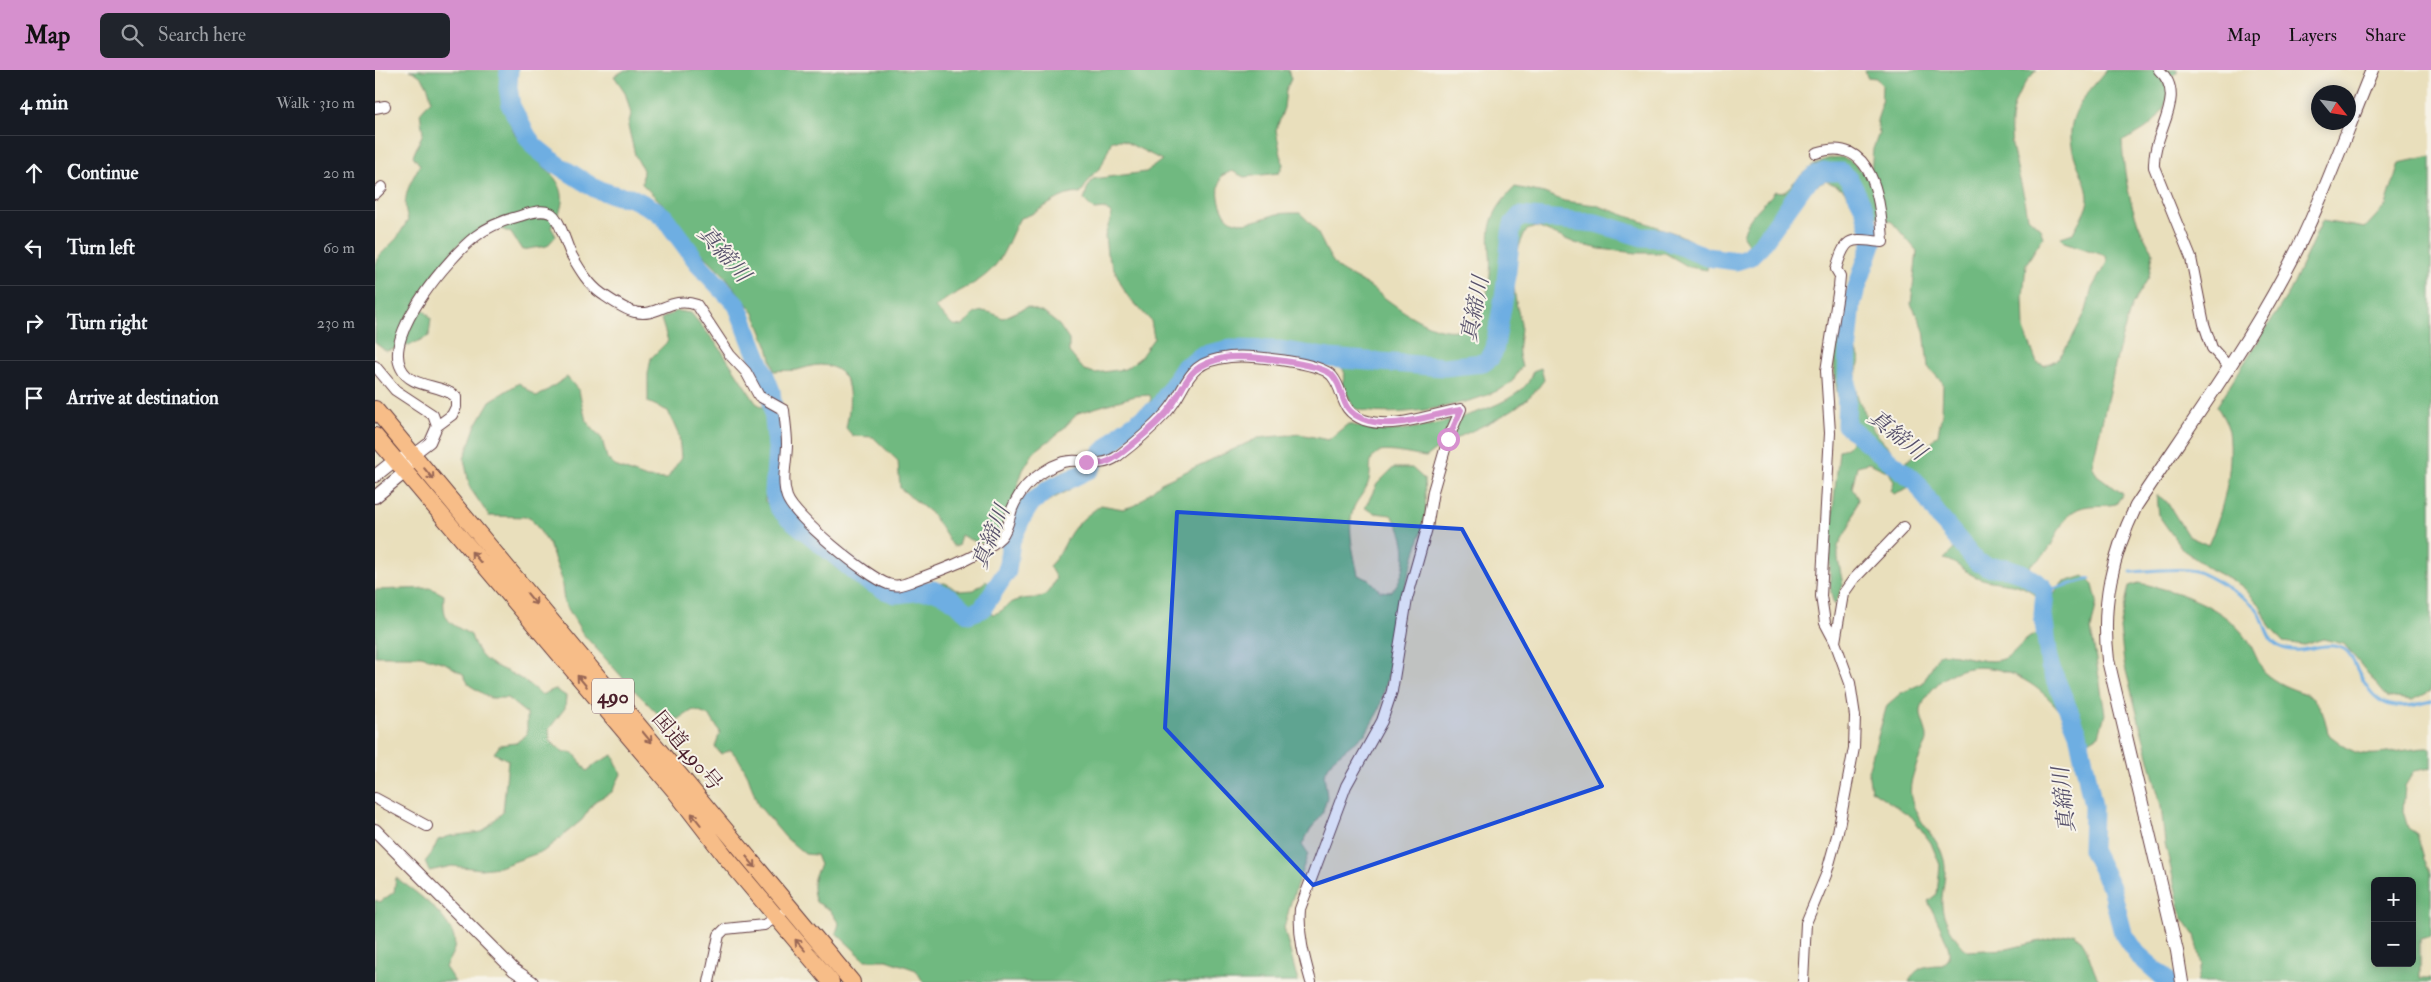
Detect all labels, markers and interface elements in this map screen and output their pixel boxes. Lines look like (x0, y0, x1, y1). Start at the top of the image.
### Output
search box (100, 13, 450, 58)
text: Map (25, 20, 70, 51)
icon: search (118, 21, 146, 49)
text: Search here (158, 23, 246, 47)
text: Map (2227, 24, 2261, 47)
text: Layers (2289, 24, 2337, 47)
text: Share (2365, 24, 2406, 47)
north arrow (2311, 85, 2356, 130)
text: 4 min (20, 89, 68, 116)
text: Walk · 310 m (276, 93, 355, 113)
icon: ahead (20, 159, 48, 187)
text: Continue (67, 161, 138, 185)
text: 20 m (323, 163, 355, 183)
water label: 真締川 (692, 220, 758, 290)
icon: left (20, 234, 48, 262)
text: Turn left (67, 236, 135, 260)
text: 60 m (323, 238, 355, 258)
water label: 真締川 (1455, 272, 1495, 344)
icon: right (20, 309, 48, 337)
text: Turn right (67, 311, 147, 335)
text: 230 m (317, 313, 355, 333)
icon: arrive (20, 384, 48, 412)
text: Arrive at destination (67, 386, 219, 410)
water label: 真締川 (1863, 403, 1933, 468)
route start (1437, 428, 1460, 451)
route end (1075, 451, 1098, 474)
one-way arrow (423, 467, 434, 480)
water label: 真締川 (966, 499, 1017, 573)
one-way arrow (471, 550, 482, 563)
one-way arrow (527, 592, 538, 605)
one-way arrow (576, 674, 587, 687)
road number: 490 (592, 678, 634, 714)
street label: 国道490号 (646, 706, 728, 796)
one-way arrow (642, 730, 653, 743)
water label: 真締川 (2046, 764, 2081, 834)
one-way arrow (691, 813, 702, 826)
one-way arrow (746, 855, 757, 868)
map controls (2371, 877, 2416, 967)
button: + (2371, 877, 2416, 922)
button: − (2371, 922, 2416, 967)
one-way arrow (794, 938, 805, 951)

